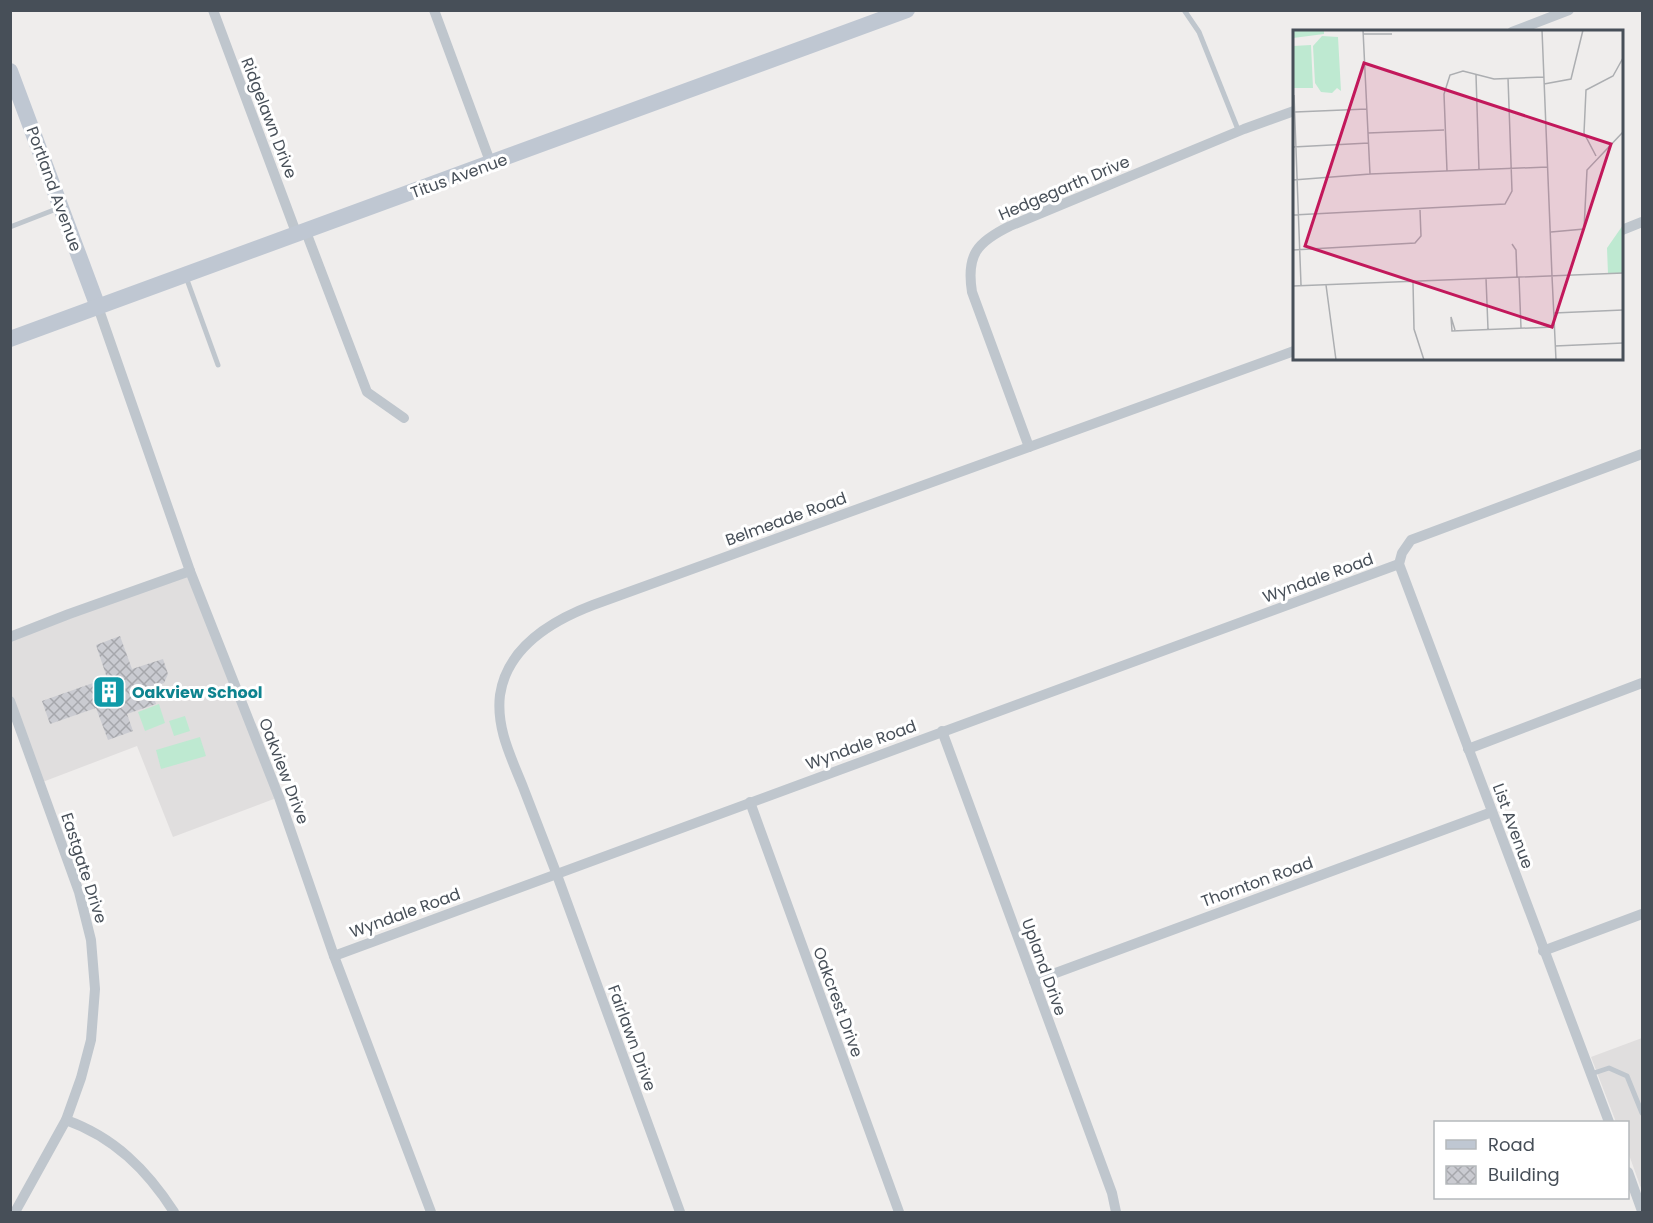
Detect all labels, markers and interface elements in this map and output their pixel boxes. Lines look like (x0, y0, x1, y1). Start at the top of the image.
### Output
inset map (1293, 30, 1623, 360)
street label: Ridgelawn Drive (235, 54, 303, 182)
street label: Portland Avenue (21, 123, 87, 255)
street label: Titus Avenue (407, 148, 511, 204)
street label: Hedgegarth Drive (995, 150, 1133, 226)
street label: Belmeade Road (722, 486, 850, 552)
street label: Wyndale Road (1259, 547, 1377, 609)
building icon: Oakview School (91, 674, 127, 710)
place label: Oakview School (132, 681, 263, 704)
street label: Wyndale Road (802, 714, 920, 776)
street label: Oakview Drive (253, 715, 315, 827)
street label: List Avenue (1487, 780, 1539, 872)
street label: Eastgate Drive (55, 810, 113, 926)
street label: Thornton Road (1198, 851, 1316, 913)
street label: Wyndale Road (346, 882, 464, 944)
street label: Upland Drive (1016, 915, 1072, 1019)
street label: Oakcrest Drive (807, 944, 869, 1060)
street label: Fairlawn Drive (602, 982, 662, 1094)
legend (1434, 1121, 1629, 1199)
text: Road (1488, 1132, 1535, 1157)
text: Building (1488, 1162, 1560, 1187)

